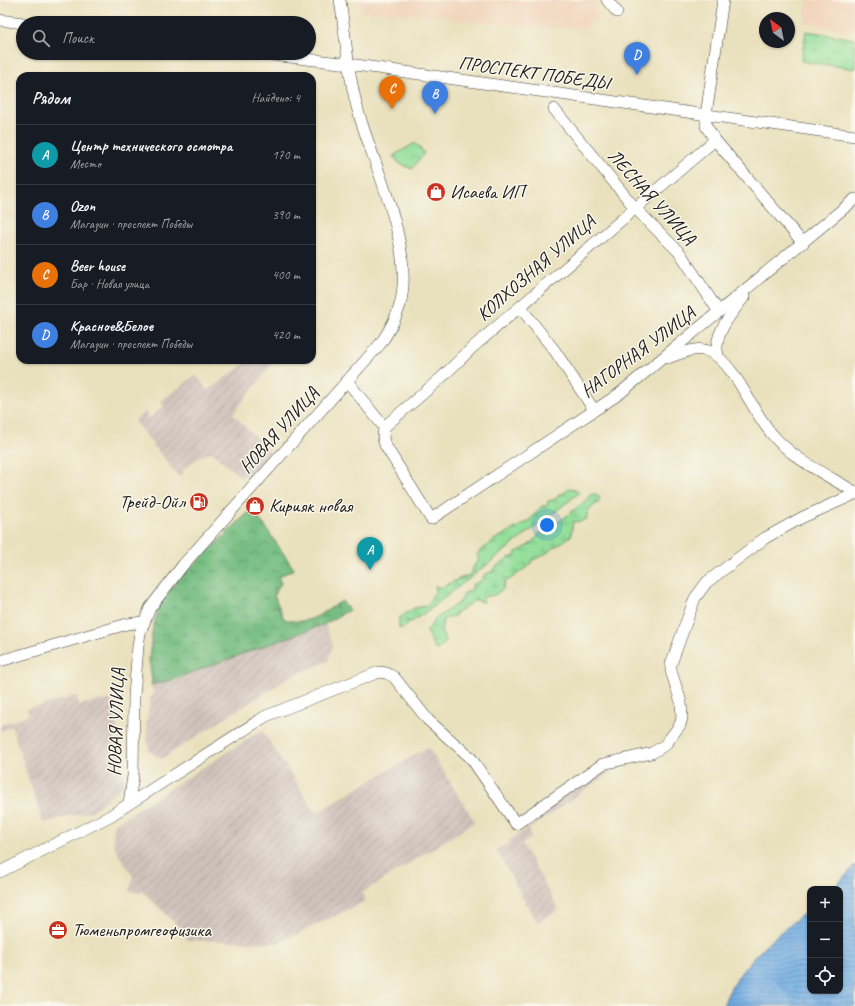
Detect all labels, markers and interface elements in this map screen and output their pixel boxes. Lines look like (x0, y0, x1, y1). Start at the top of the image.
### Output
north arrow (759, 12, 795, 48)
search box (16, 16, 316, 60)
icon: search (30, 27, 52, 49)
text: Поиск (62, 29, 94, 48)
pin: D (624, 42, 650, 75)
street label: ПРОСПЕКТ ПОБЕДЫ (457, 51, 614, 96)
pin: C (379, 76, 405, 109)
pin: B (422, 81, 448, 114)
text: Рядом (32, 88, 70, 109)
text: Найдено: 4 (252, 90, 300, 106)
text: Центр технического осмотра (70, 137, 232, 156)
street label: ЛЕСНАЯ УЛИЦА (603, 144, 702, 250)
text: A (42, 147, 48, 163)
text: 170 m (272, 147, 300, 163)
text: Место (70, 156, 101, 172)
place label: Исаева ИП (450, 180, 528, 204)
shop icon: Исаева ИП (425, 181, 447, 203)
text: Ozon (70, 197, 95, 216)
text: B (42, 207, 48, 223)
text: 390 m (272, 207, 300, 223)
street label: КОЛХОЗНАЯ УЛИЦА (472, 209, 601, 326)
text: Магазин · проспект Победы (70, 216, 192, 232)
text: Beer house (70, 257, 125, 276)
text: C (42, 267, 48, 283)
text: 400 m (272, 267, 300, 283)
text: Бар · Новая улица (70, 276, 149, 292)
street label: НАГОРНАЯ УЛИЦА (576, 300, 701, 403)
text: Красное&Белое (70, 317, 153, 336)
text: D (41, 327, 49, 343)
text: 420 m (272, 327, 300, 343)
text: Магазин · проспект Победы (70, 336, 192, 352)
street label: НОВАЯ УЛИЦА (234, 381, 324, 478)
place label: Трейд-Ойл (119, 490, 186, 514)
fuel station icon: Трейд-Ойл (188, 491, 210, 513)
place label: Кирияк новая (269, 494, 354, 518)
shop icon: Кирияк новая (244, 495, 266, 517)
your location (537, 515, 557, 535)
pin: A (357, 537, 383, 570)
street label: НОВАЯ УЛИЦА (102, 667, 130, 776)
map controls (807, 886, 843, 994)
button: + (807, 886, 843, 922)
place label: Тюменьпромгеофизика (72, 918, 212, 942)
office icon: Тюменьпромгеофизика (47, 919, 69, 941)
button: − (807, 922, 843, 958)
button: locate (807, 958, 843, 994)

